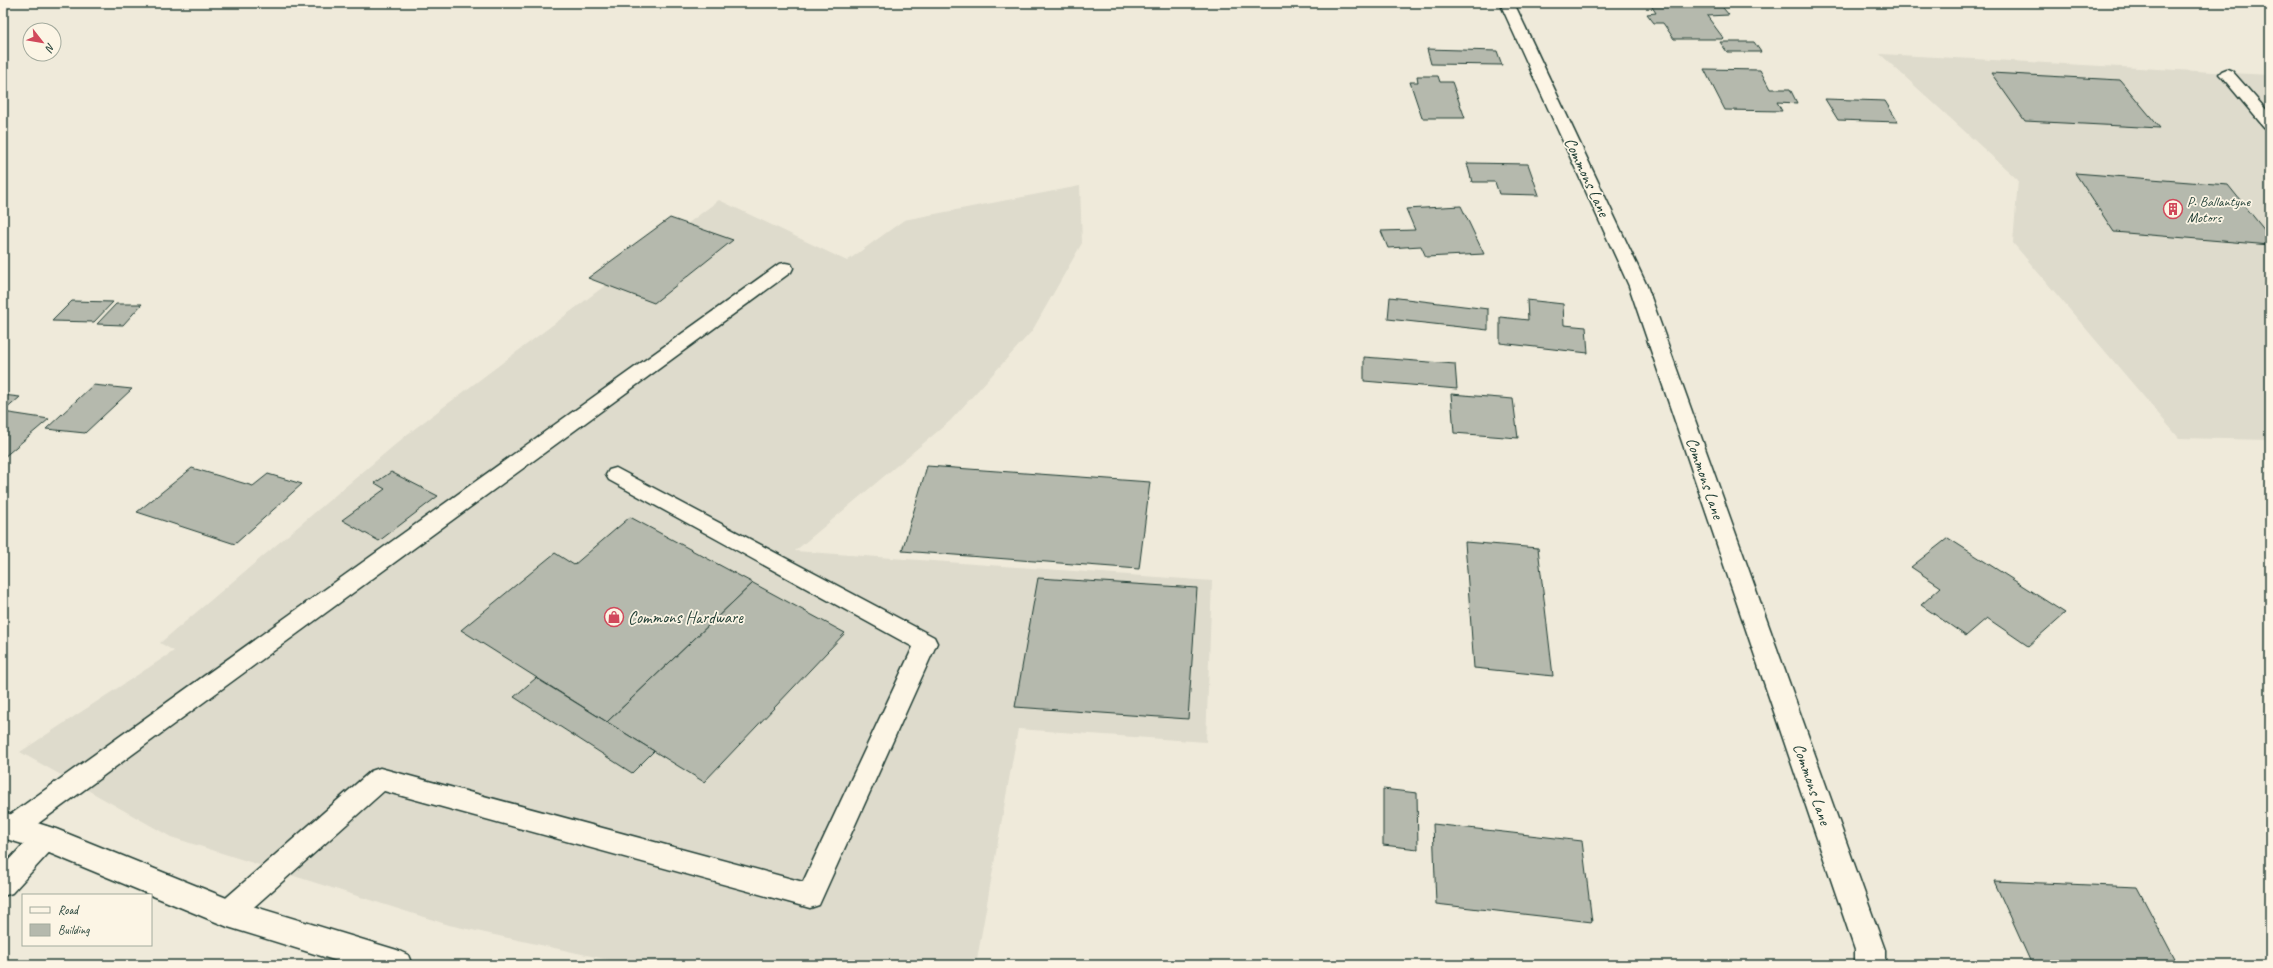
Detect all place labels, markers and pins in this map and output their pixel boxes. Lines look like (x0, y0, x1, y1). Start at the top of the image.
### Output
place label: P. Ballantyne Motors (2187, 193, 2251, 226)
building icon: P. Ballantyne Motors (2162, 198, 2184, 220)
shop icon: Commons Hardware (603, 606, 625, 628)
place label: Commons Hardware (628, 607, 744, 628)

